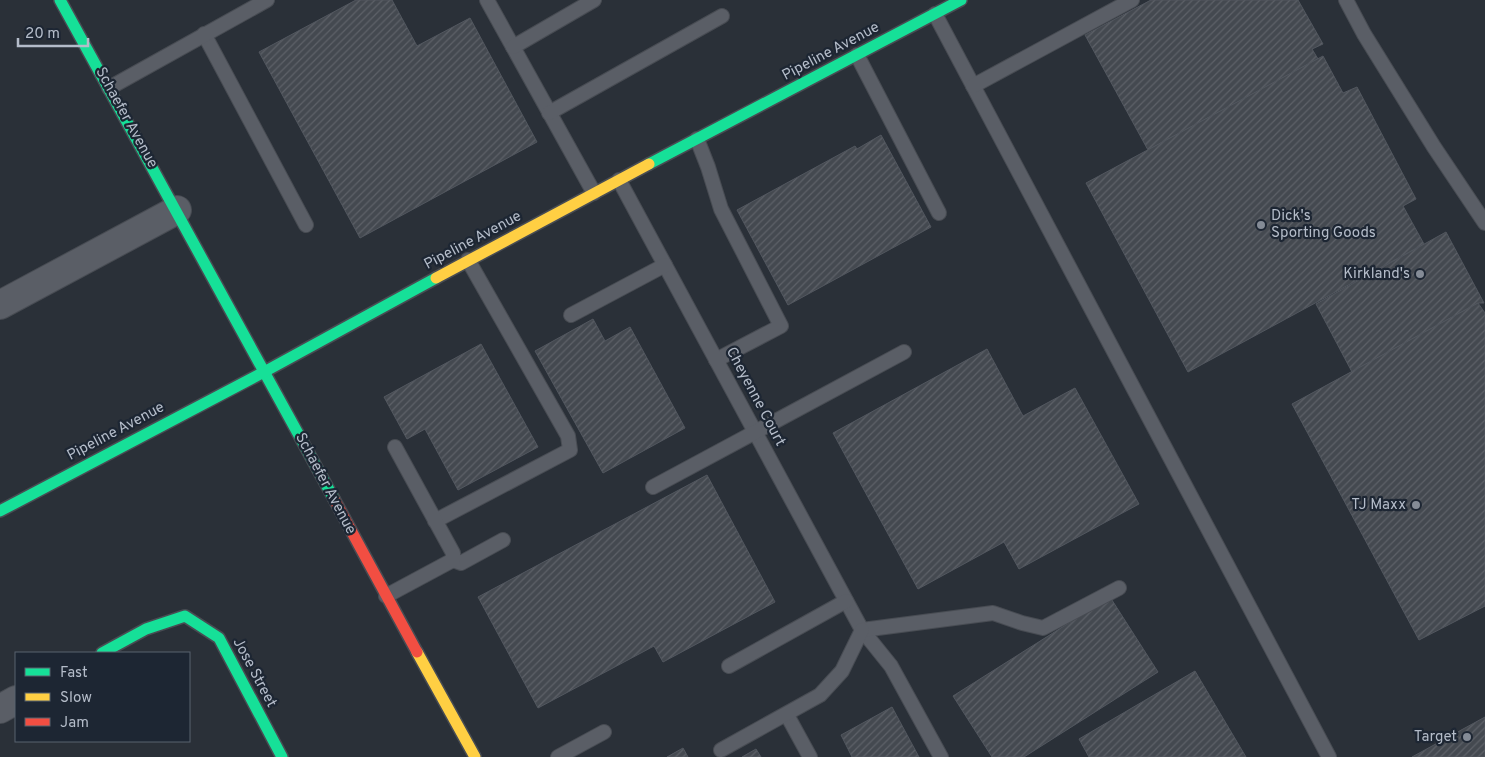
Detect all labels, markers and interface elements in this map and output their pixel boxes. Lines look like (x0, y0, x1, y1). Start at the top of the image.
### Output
scale bar (18, 15, 88, 47)
street label: Pipeline Avenue (779, 18, 883, 86)
text: 20 m (25, 25, 60, 44)
street label: Schaefer Avenue (90, 64, 162, 172)
street label: Pipeline Avenue (421, 207, 525, 275)
place label: Dick's Sporting Goods (1271, 207, 1376, 243)
marker: Dick's Sporting Goods (1255, 219, 1267, 231)
place label: Kirkland's (1343, 265, 1410, 284)
marker: Kirkland's (1414, 268, 1426, 280)
street label: Cheyenne Court (721, 344, 789, 450)
street label: Pipeline Avenue (64, 398, 168, 466)
street label: Schaefer Avenue (290, 430, 360, 538)
place label: TJ Maxx (1351, 496, 1406, 515)
marker: TJ Maxx (1410, 499, 1422, 511)
street label: Jose Street (228, 635, 280, 711)
legend (15, 652, 190, 742)
text: Fast (60, 664, 88, 683)
text: Slow (60, 689, 92, 708)
text: Jam (60, 714, 89, 733)
place label: Target (1414, 728, 1457, 747)
marker: Target (1461, 731, 1473, 743)

